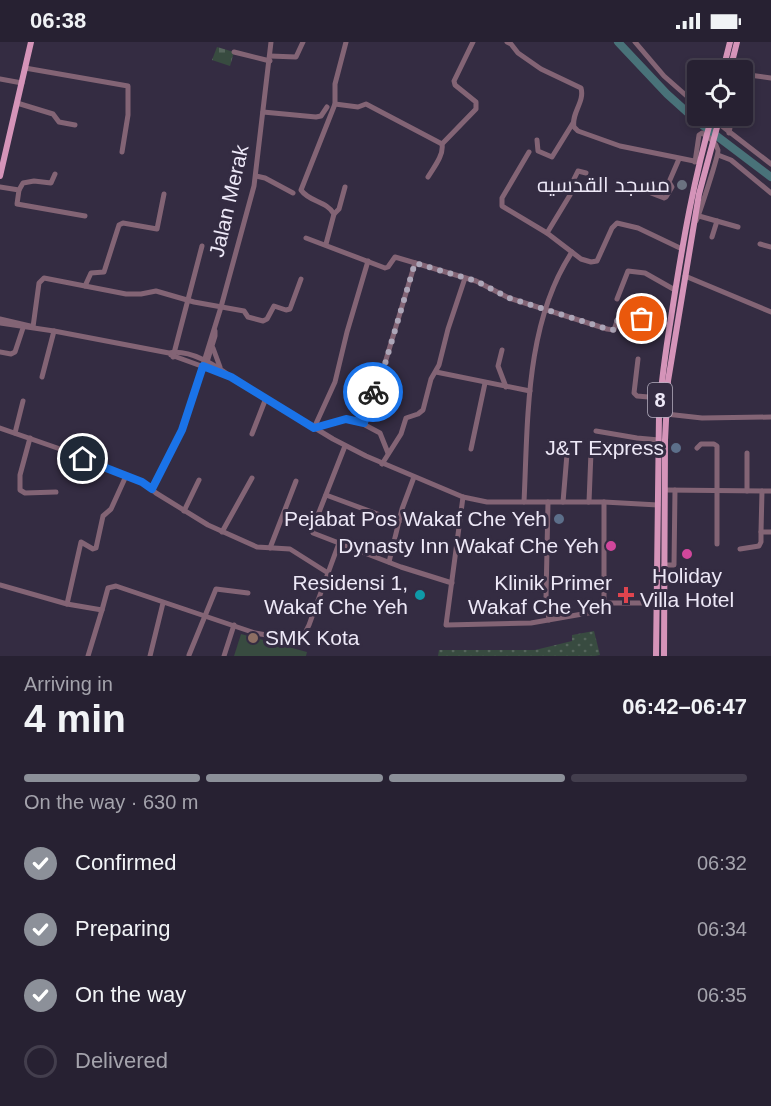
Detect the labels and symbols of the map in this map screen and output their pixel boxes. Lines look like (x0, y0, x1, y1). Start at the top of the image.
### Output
street label: Jalan Merak (204, 142, 253, 259)
place label: مسجد القدسيه (537, 173, 670, 196)
marker: مسجد القدسيه (675, 178, 689, 192)
pin (616, 293, 667, 344)
courier (343, 362, 403, 422)
road number: 8 (648, 383, 672, 417)
pin (57, 433, 108, 484)
place label: J&T Express (545, 436, 664, 459)
marker: J&T Express (669, 441, 683, 455)
place label: Pejabat Pos Wakaf Che Yeh (284, 507, 547, 530)
marker: Pejabat Pos Wakaf Che Yeh (552, 512, 566, 526)
place label: Dynasty Inn Wakaf Che Yeh (338, 534, 599, 557)
marker: Dynasty Inn Wakaf Che Yeh (604, 539, 618, 553)
marker: Holiday Villa Hotel (680, 547, 694, 561)
place label: Holiday Villa Hotel (640, 564, 734, 611)
place label: Residensi 1, Wakaf Che Yeh (264, 571, 408, 618)
place label: Klinik Primer Wakaf Che Yeh (468, 571, 612, 618)
marker: Klinik Primer Wakaf Che Yeh (617, 586, 635, 604)
marker: Residensi 1, Wakaf Che Yeh (413, 588, 427, 602)
place label: SMK Kota (265, 626, 360, 649)
marker: SMK Kota (246, 631, 260, 645)

